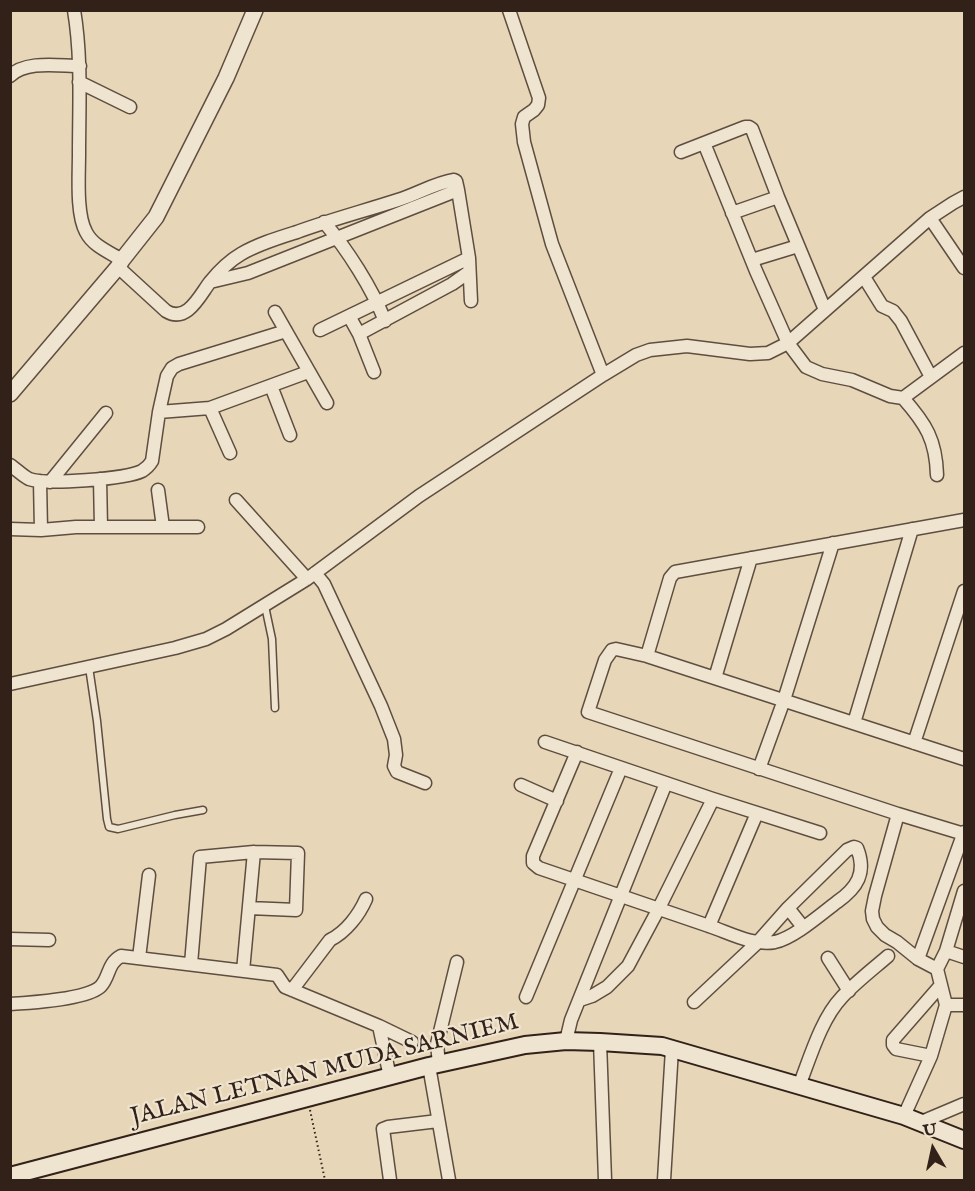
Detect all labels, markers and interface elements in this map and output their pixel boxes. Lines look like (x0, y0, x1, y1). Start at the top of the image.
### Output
street label: JALAN LETNAN MUDA SARNIEM (128, 1009, 522, 1133)
north arrow (903, 1119, 963, 1179)
text: U (922, 1120, 938, 1142)

